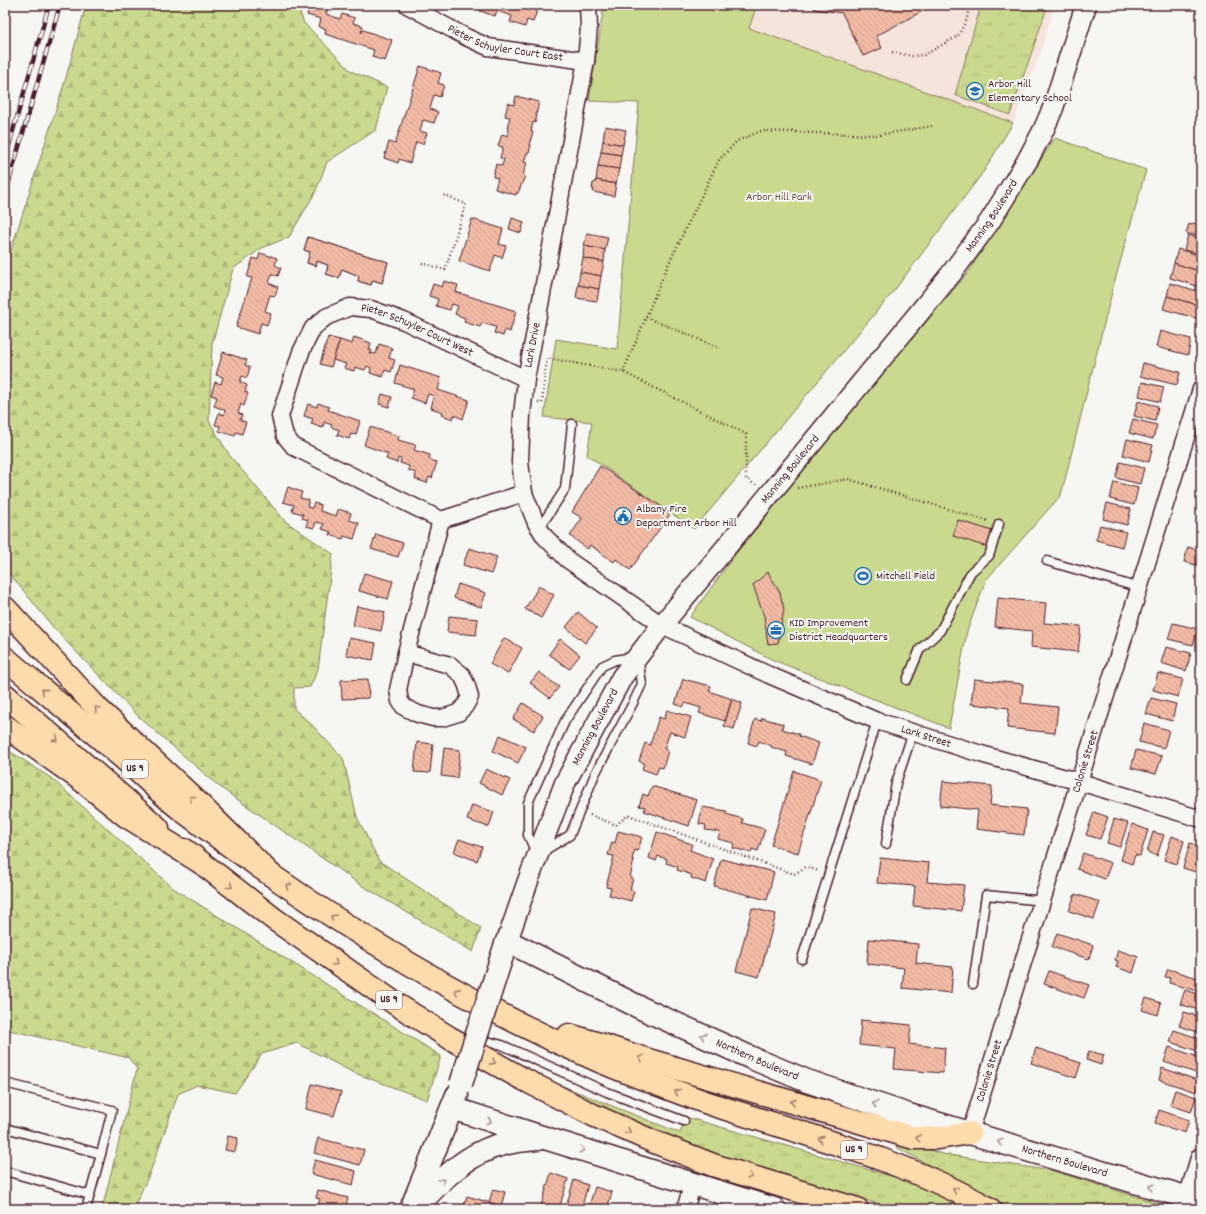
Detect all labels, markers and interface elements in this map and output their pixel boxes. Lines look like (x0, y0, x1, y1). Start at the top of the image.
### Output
street label: Pieter Schuyler Court East (444, 20, 565, 66)
place label: Arbor Hill Elementary School (988, 76, 1072, 107)
school or university icon: Arbor Hill Elementary School (965, 81, 985, 101)
street label: Manning Boulevard (961, 176, 1022, 256)
park label: Arbor Hill Park (746, 189, 812, 206)
street label: Pieter Schuyler Court West (360, 300, 476, 361)
street label: Lark Drive (520, 321, 546, 369)
street label: Manning Boulevard (757, 431, 824, 507)
place label: Albany Fire Department Arbor Hill (636, 501, 737, 532)
public building icon: Albany Fire Department Arbor Hill (613, 506, 633, 526)
sports icon: Mitchell Field (853, 566, 873, 586)
place label: Mitchell Field (876, 568, 935, 585)
place label: KID Improvement District Headquarters (789, 615, 888, 646)
office icon: KID Improvement District Headquarters (766, 620, 786, 640)
street label: Manning Boulevard (568, 686, 623, 768)
one-way arrow (41, 688, 49, 696)
one-way arrow (94, 706, 102, 714)
street label: Lark Street (899, 721, 954, 753)
street label: Colonie Street (1068, 728, 1103, 795)
one-way arrow (51, 735, 58, 742)
road number: US 9 (122, 760, 148, 778)
one-way arrow (189, 795, 197, 802)
one-way arrow (226, 881, 233, 888)
one-way arrow (285, 884, 292, 891)
one-way arrow (330, 914, 337, 922)
one-way arrow (331, 958, 338, 965)
one-way arrow (454, 988, 461, 995)
road number: US 9 (376, 991, 402, 1009)
one-way arrow (699, 1033, 707, 1041)
street label: Northern Boulevard (713, 1034, 801, 1085)
street label: Colonie Street (972, 1037, 1007, 1104)
one-way arrow (638, 1054, 645, 1063)
one-way arrow (489, 1057, 496, 1065)
one-way arrow (673, 1088, 680, 1096)
one-way arrow (790, 1098, 797, 1107)
one-way arrow (872, 1101, 879, 1109)
one-way arrow (486, 1116, 493, 1124)
one-way arrow (624, 1126, 632, 1134)
one-way arrow (915, 1134, 921, 1143)
one-way arrow (818, 1135, 825, 1144)
one-way arrow (997, 1138, 1004, 1147)
street label: Northern Boulevard (1020, 1140, 1110, 1182)
road number: US 9 (841, 1141, 867, 1159)
one-way arrow (578, 1145, 585, 1154)
one-way arrow (746, 1171, 753, 1180)
one-way arrow (437, 1178, 445, 1186)
one-way arrow (1148, 1183, 1155, 1192)
one-way arrow (952, 1187, 960, 1195)

